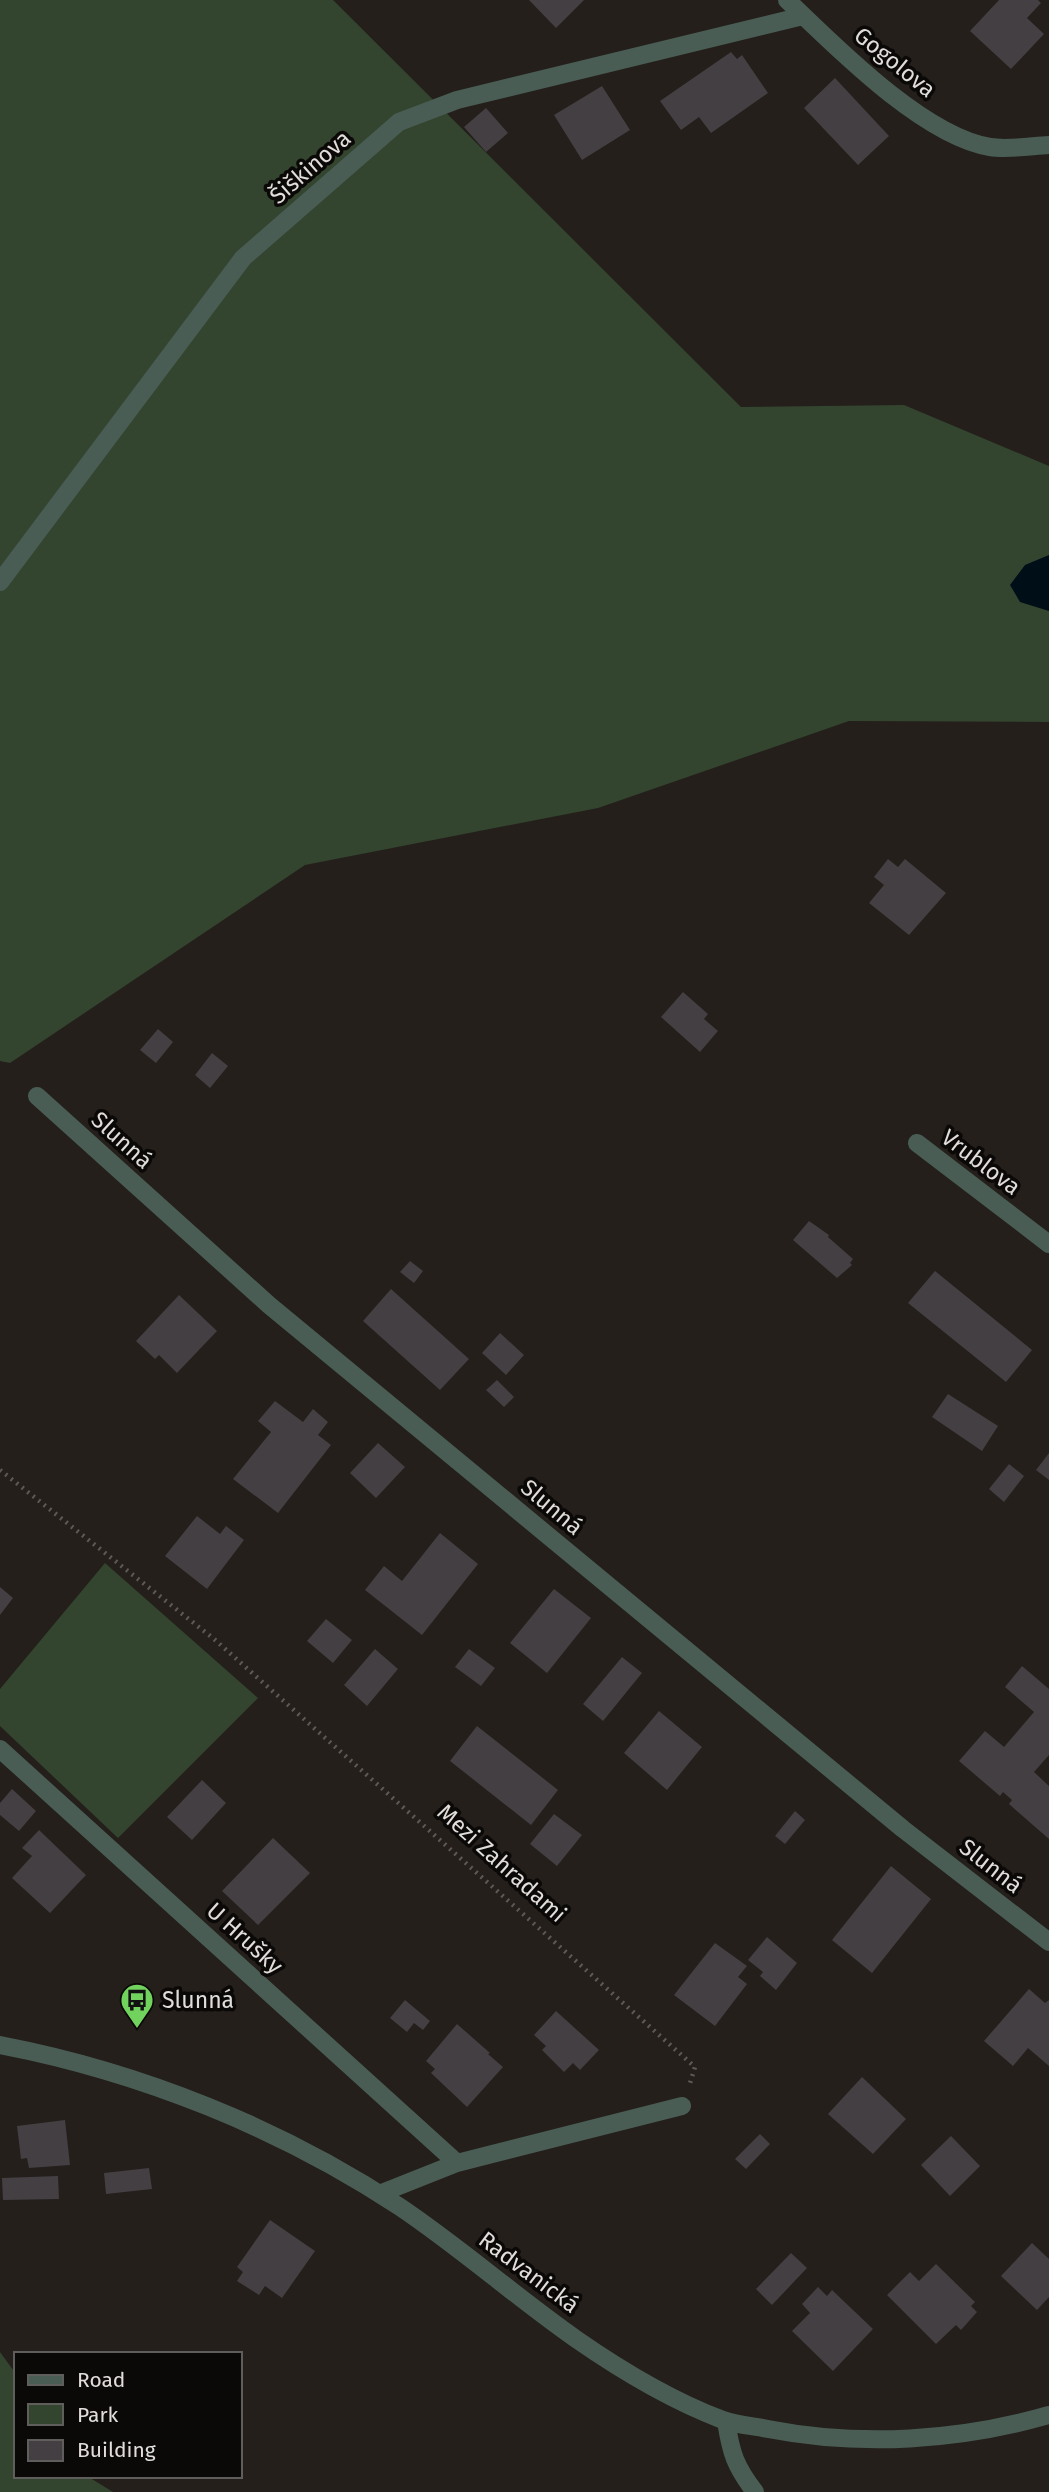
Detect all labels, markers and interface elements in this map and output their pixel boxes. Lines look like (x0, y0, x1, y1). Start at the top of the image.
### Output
street label: Gogolova (849, 21, 941, 103)
street label: Šiškinova (263, 123, 356, 210)
street label: Slunná (86, 1105, 158, 1175)
street label: Vrublova (936, 1123, 1026, 1201)
street label: Slunná (515, 1473, 589, 1541)
street label: Mezi Zahradami (432, 1798, 572, 1928)
street label: Slunná (954, 1833, 1028, 1899)
street label: U Hrušky (201, 1896, 289, 1980)
bus stop icon: Slunná (118, 1981, 156, 2030)
place label: Slunná (162, 1986, 234, 2014)
street label: Radvanická (473, 2225, 585, 2319)
legend (14, 2352, 242, 2478)
text: Road (77, 2367, 125, 2393)
text: Park (77, 2402, 119, 2428)
text: Building (77, 2437, 156, 2463)

